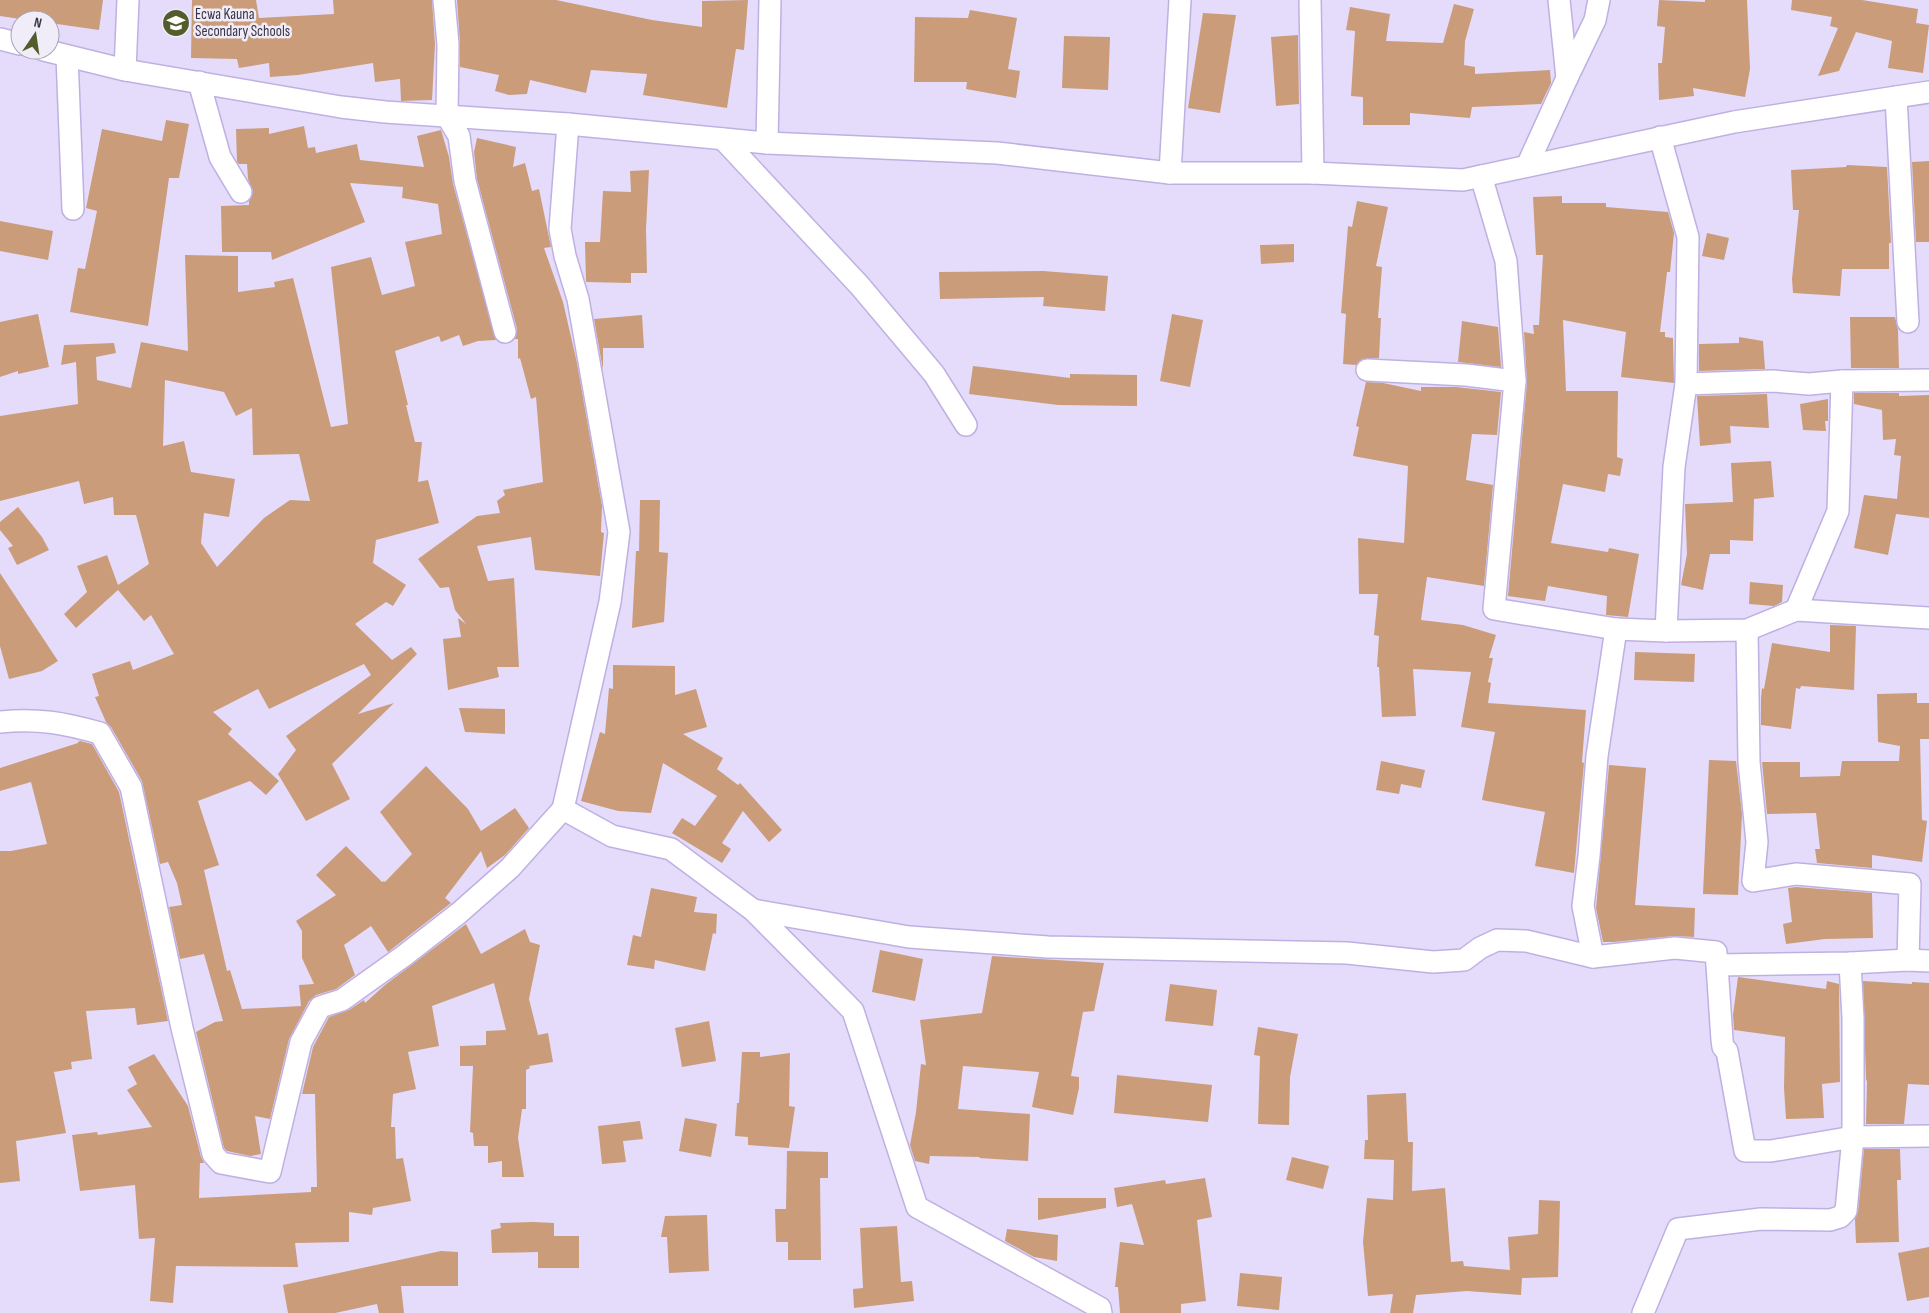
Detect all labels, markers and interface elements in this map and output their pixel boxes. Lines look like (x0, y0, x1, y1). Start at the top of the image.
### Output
place label: Ecwa Kauna Secondary Schools (195, 5, 290, 41)
school or university icon: Ecwa Kauna Secondary Schools (161, 8, 191, 38)
north arrow (10, 10, 60, 60)
text: N (32, 14, 43, 32)

